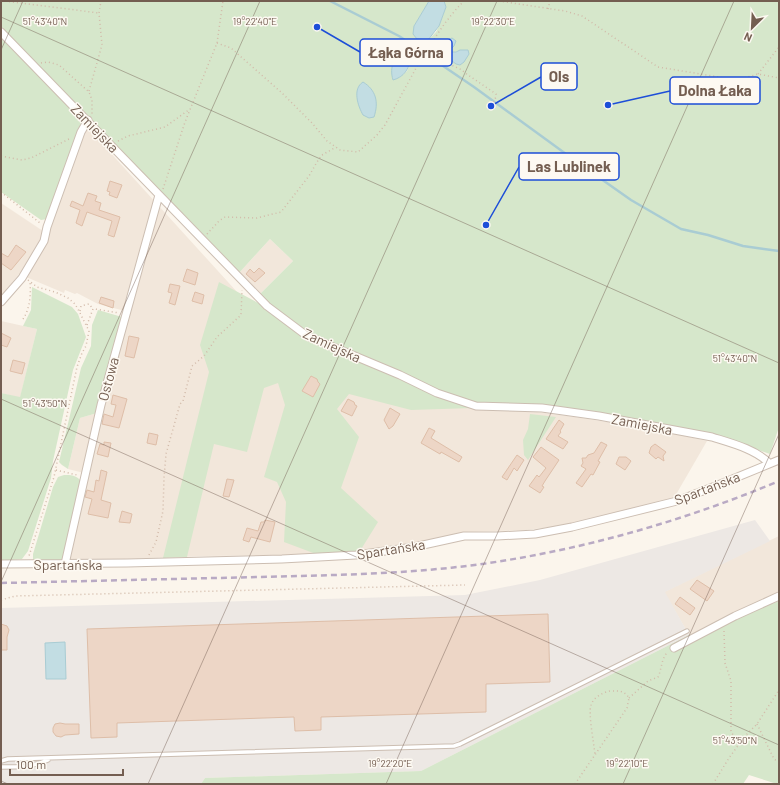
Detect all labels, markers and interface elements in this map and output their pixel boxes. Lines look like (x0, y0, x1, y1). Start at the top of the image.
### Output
north arrow (732, 8, 772, 48)
text: 51°43'40"N (23, 15, 67, 27)
text: 19°22'40"E (233, 15, 277, 27)
text: 19°22'30"E (471, 15, 515, 27)
text: N (742, 30, 754, 45)
callout: Łąka Górna (360, 39, 452, 66)
text: Łąka Górna (367, 43, 444, 61)
callout: Ols (541, 63, 577, 90)
text: Ols (549, 67, 570, 85)
callout: Dolna Łaka (670, 77, 760, 104)
text: Dolna Łaka (678, 81, 752, 99)
street label: Zamiejska (67, 100, 123, 156)
callout: Las Lublinek (519, 153, 619, 180)
text: Las Lublinek (527, 157, 611, 175)
street label: Zamiejska (300, 324, 364, 366)
text: 51°43'40"N (713, 352, 757, 364)
street label: Ostowa (94, 355, 122, 403)
text: 51°43'50"N (23, 397, 67, 409)
street label: Zamiejska (610, 410, 674, 438)
street label: Spartańska (672, 468, 742, 508)
street label: Spartańska (356, 535, 426, 563)
street label: Spartańska (34, 556, 102, 573)
text: 51°43'50"N (713, 734, 757, 746)
scale bar (10, 751, 123, 777)
text: 100 m (16, 757, 46, 771)
text: 19°22'20"E (368, 757, 412, 769)
text: 19°22'10"E (606, 757, 648, 769)

